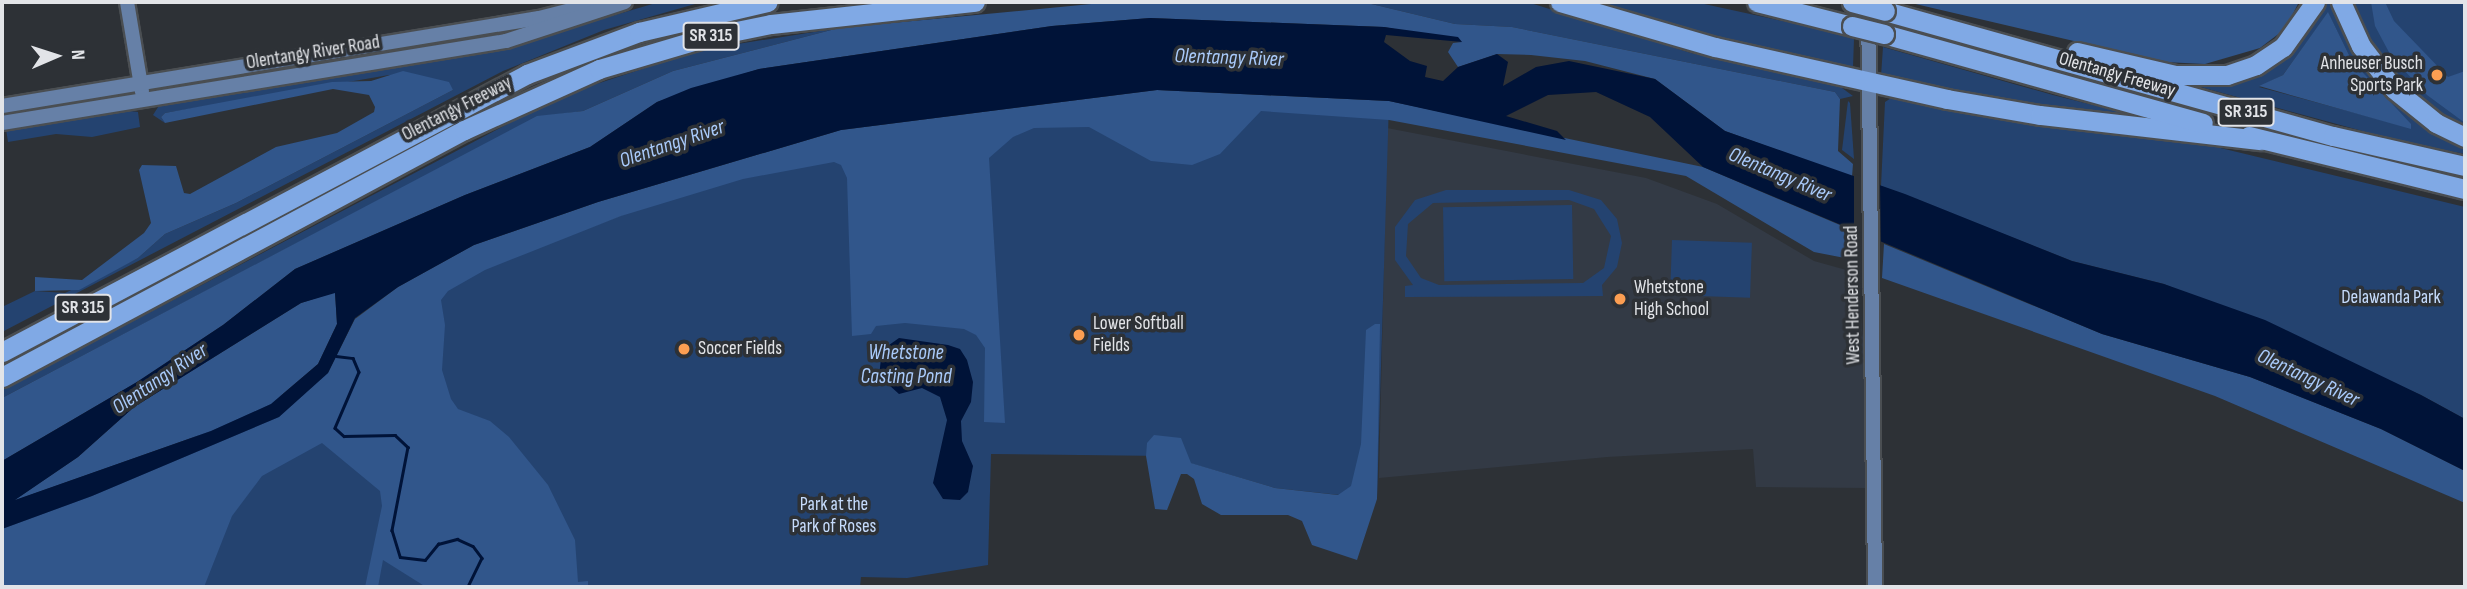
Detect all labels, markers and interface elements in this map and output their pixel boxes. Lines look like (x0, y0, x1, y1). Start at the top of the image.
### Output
north arrow (21, 21, 91, 91)
road number: SR 315 (681, 22, 741, 51)
street label: Olentangy River Road (245, 31, 381, 75)
water label: Olentangy River (1174, 43, 1284, 73)
street label: Olentangy Freeway (2056, 47, 2178, 103)
text: N (66, 49, 89, 61)
place label: Anheuser Busch Sports Park (2321, 53, 2423, 97)
marker: Anheuser Busch Sports Park (2429, 67, 2445, 83)
street label: Olentangy Freeway (398, 72, 516, 146)
road number: SR 315 (2216, 98, 2276, 127)
water label: Olentangy River (616, 114, 728, 174)
water label: Olentangy River (1725, 142, 1835, 208)
street label: West Henderson Road (1840, 225, 1866, 365)
place label: Whetstone High School (1634, 277, 1709, 321)
park label: Delawanda Park (2341, 287, 2441, 309)
marker: Whetstone High School (1612, 291, 1628, 307)
road number: SR 315 (53, 294, 113, 322)
place label: Lower Softball Fields (1093, 313, 1184, 357)
marker: Lower Softball Fields (1071, 327, 1087, 343)
water label: Olentangy River (108, 338, 212, 420)
place label: Soccer Fields (698, 338, 782, 360)
water label: Whetstone Casting Pond (860, 340, 952, 390)
marker: Soccer Fields (676, 341, 692, 357)
water label: Olentangy River (2253, 343, 2363, 413)
park label: Park at the Park of Roses (792, 494, 876, 538)

